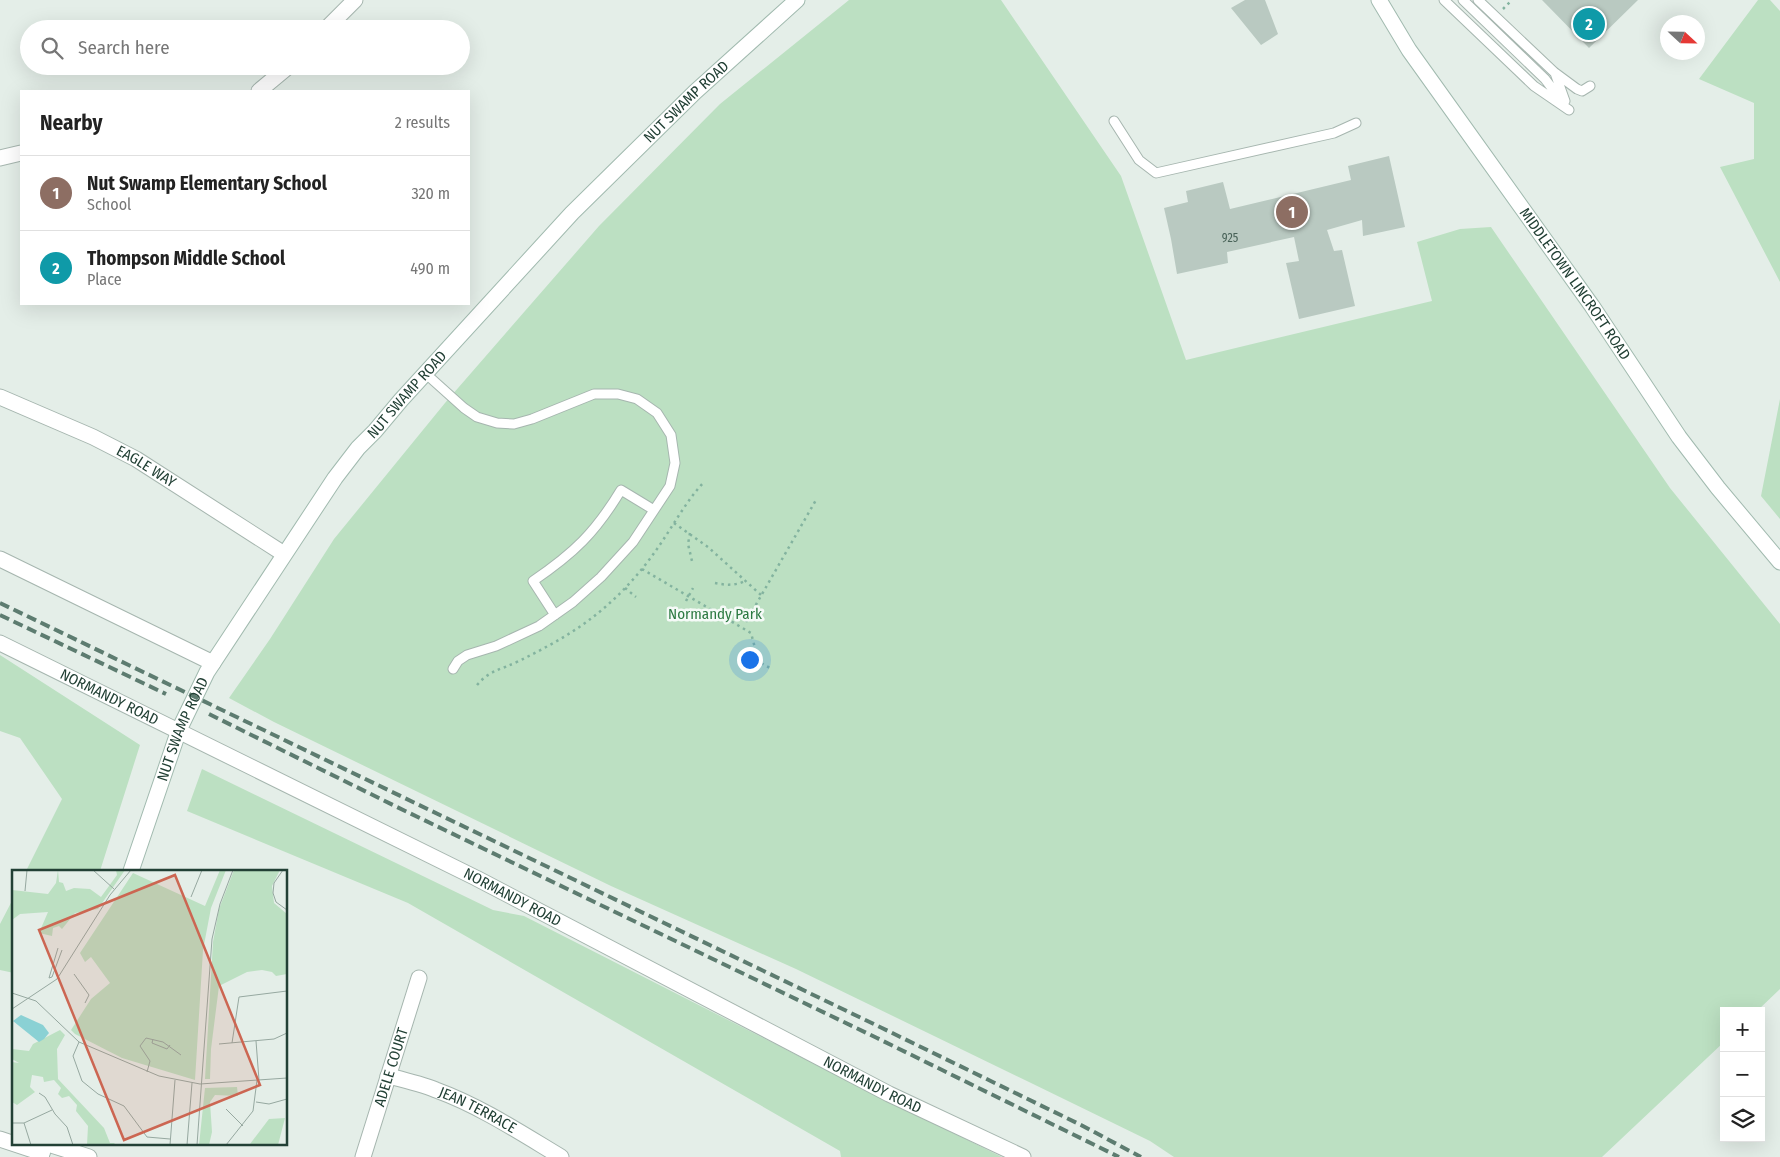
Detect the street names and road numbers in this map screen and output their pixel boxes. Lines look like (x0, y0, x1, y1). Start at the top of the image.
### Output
street label: NUT SWAMP ROAD (640, 57, 733, 146)
street label: MIDDLETOWN LINCROFT ROAD (1516, 204, 1634, 363)
street label: NUT SWAMP ROAD (364, 347, 450, 442)
street label: EAGLE WAY (113, 442, 180, 492)
street label: NORMANDY ROAD (57, 665, 162, 729)
street label: NUT SWAMP ROAD (153, 674, 212, 783)
street label: NORMANDY ROAD (461, 864, 564, 930)
street label: ADELE COURT (370, 1026, 412, 1109)
street label: NORMANDY ROAD (820, 1052, 924, 1117)
street label: JEAN TERRACE (436, 1083, 520, 1137)

